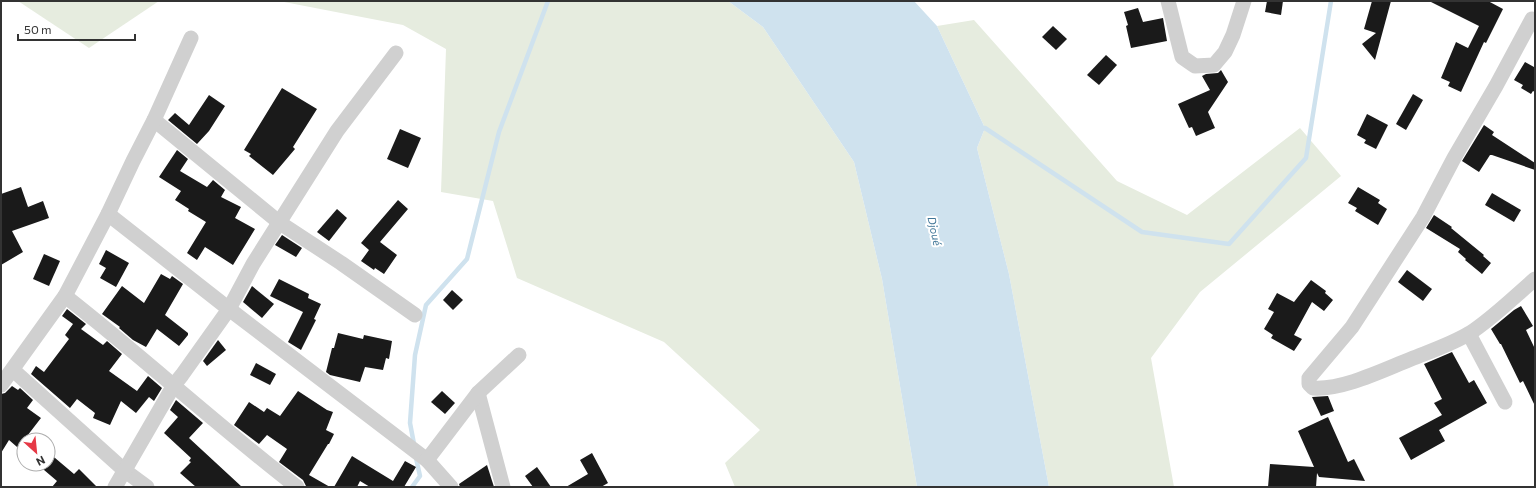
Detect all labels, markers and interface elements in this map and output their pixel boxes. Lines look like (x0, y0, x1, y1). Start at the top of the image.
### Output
scale bar (18, 16, 135, 42)
text: 50 m (24, 22, 52, 36)
water label: Djoué (926, 215, 944, 247)
north arrow (16, 432, 56, 472)
text: N (34, 454, 47, 469)

